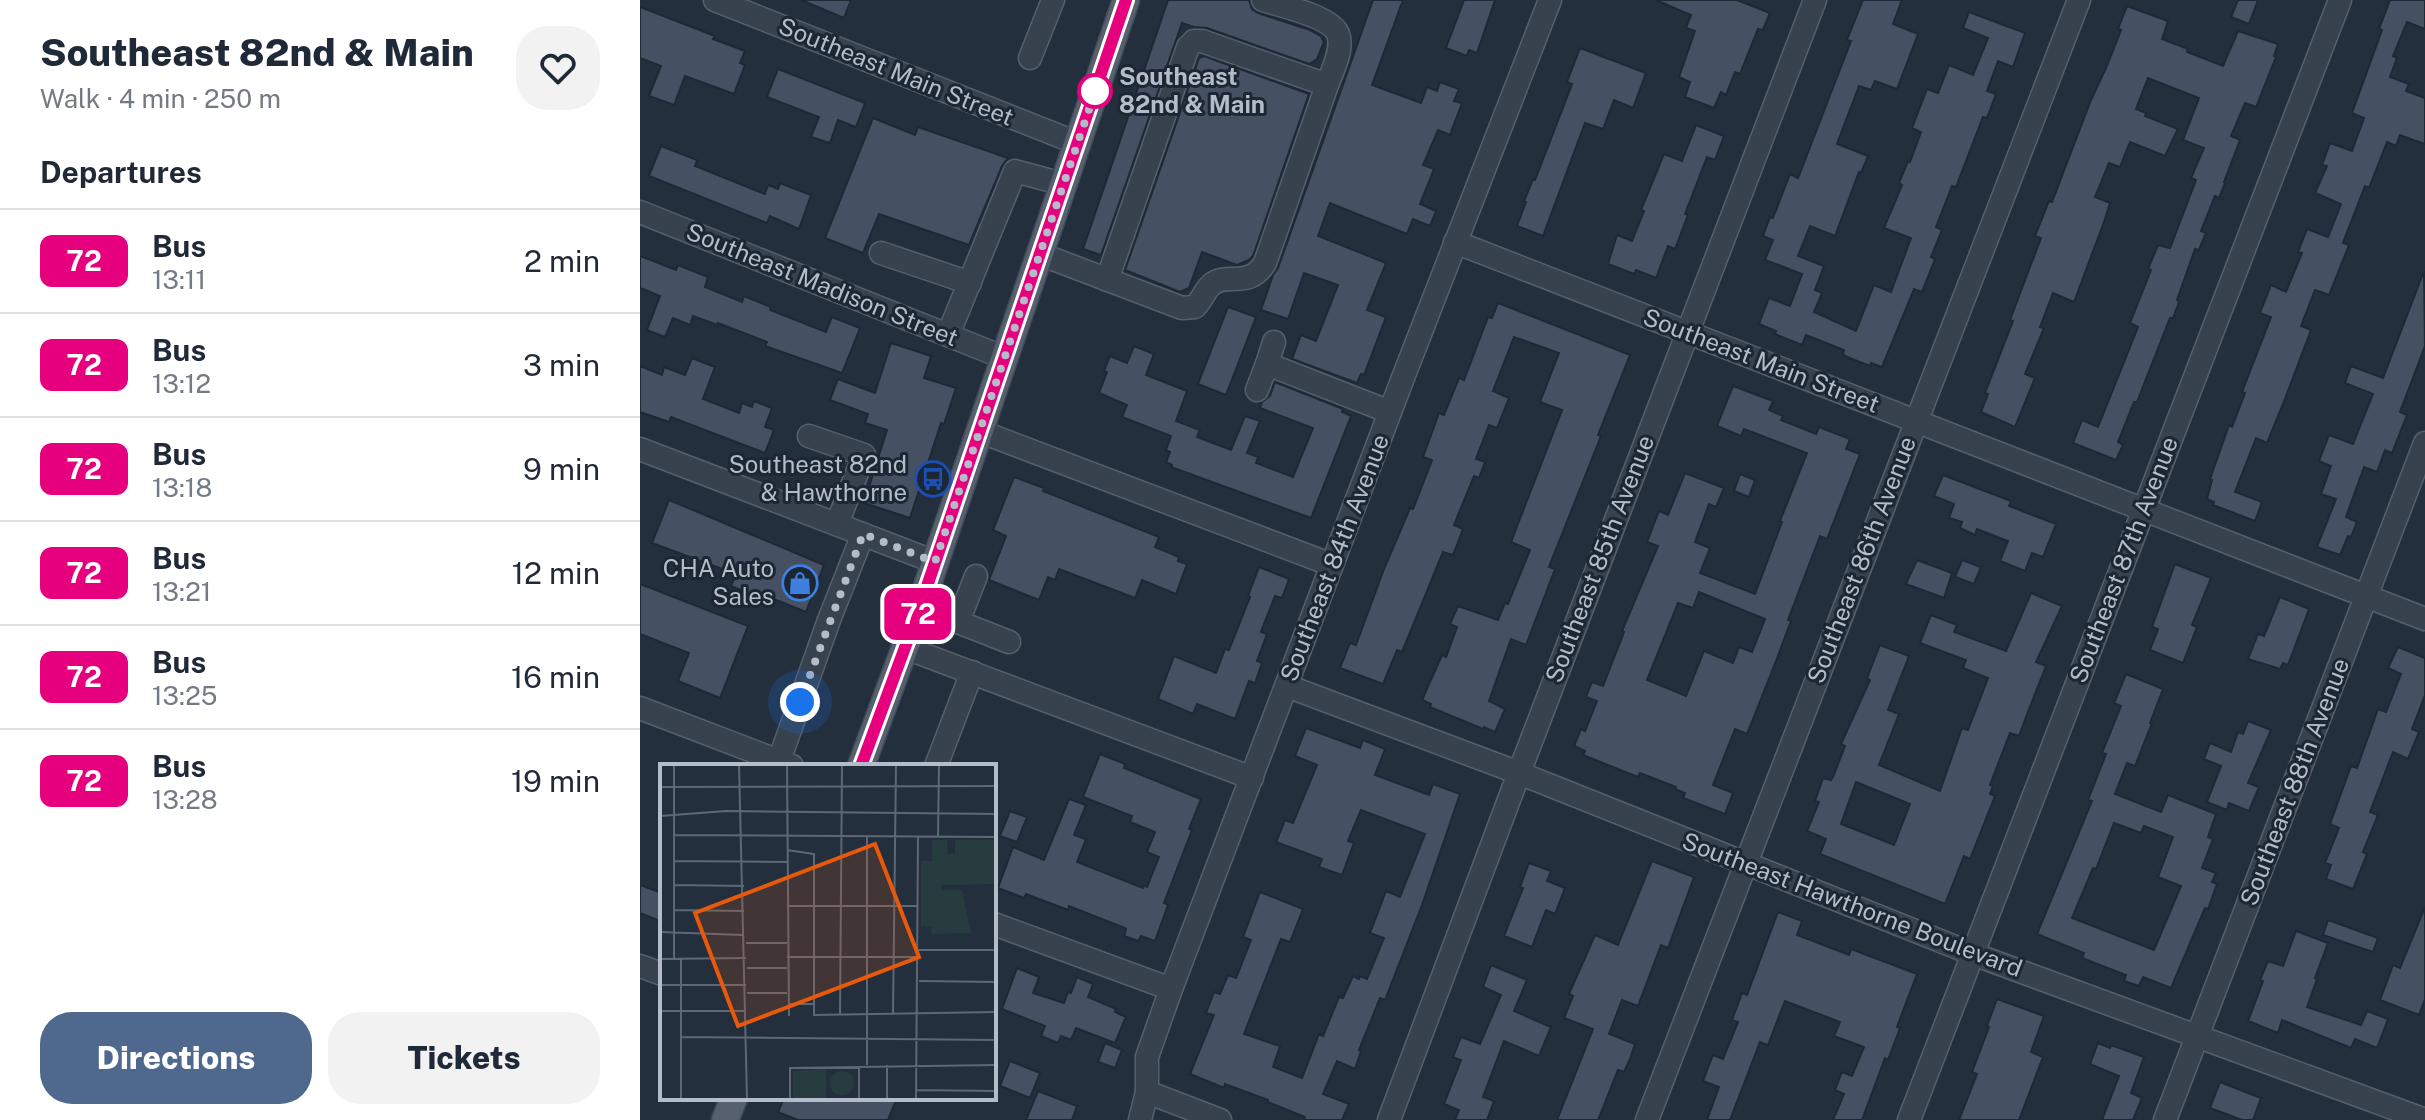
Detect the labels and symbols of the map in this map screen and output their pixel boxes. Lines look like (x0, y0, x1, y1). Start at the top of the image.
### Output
street label: Southeast Main Street (775, 11, 1018, 131)
place label: Southeast 82nd & Main (1119, 62, 1265, 118)
marker: Southeast 82nd & Main (1078, 74, 1112, 108)
street label: Southeast Madison Street (682, 217, 962, 352)
street label: Southeast Main Street (1639, 302, 1883, 418)
street label: Southeast 84th Avenue (1274, 430, 1394, 685)
street label: Southeast 85th Avenue (1539, 431, 1659, 686)
street label: Southeast 86th Avenue (1801, 432, 1921, 687)
street label: Southeast 87th Avenue (2063, 433, 2183, 687)
place label: Southeast 82nd & Hawthorne (729, 450, 907, 506)
bus stop icon: Southeast 82nd & Hawthorne (914, 460, 952, 498)
place label: CHA Auto Sales (663, 554, 774, 610)
shop icon: CHA Auto Sales (781, 564, 819, 602)
line badge: 72 (882, 588, 954, 640)
street label: Southeast 88th Avenue (2234, 654, 2354, 909)
your location (780, 682, 820, 722)
inset map (660, 764, 996, 1100)
street label: Southeast Hawthorne Boulevard (1678, 826, 2026, 982)

